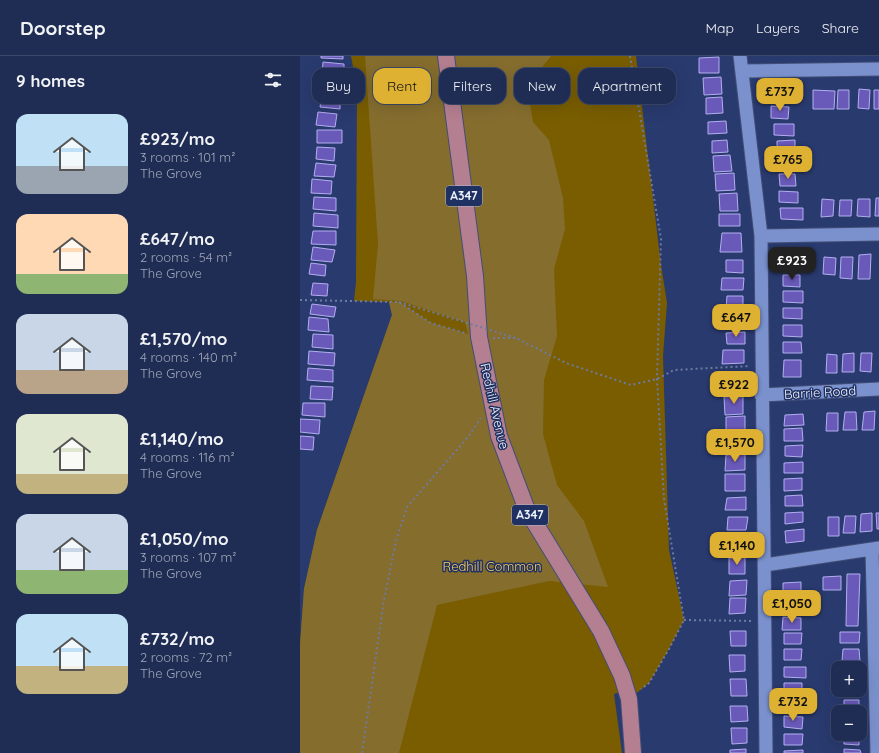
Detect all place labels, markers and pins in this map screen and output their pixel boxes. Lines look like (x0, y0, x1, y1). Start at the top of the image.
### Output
pin: £737 (756, 78, 804, 112)
pin: £765 (764, 146, 812, 180)
pin: £923 (768, 247, 816, 281)
pin: £647 (712, 304, 760, 338)
pin: £922 (710, 371, 758, 405)
pin: £1,570 (702, 429, 768, 463)
pin: £1,140 (704, 532, 770, 566)
pin: £1,050 (759, 590, 825, 624)
pin: £732 (769, 688, 817, 722)

